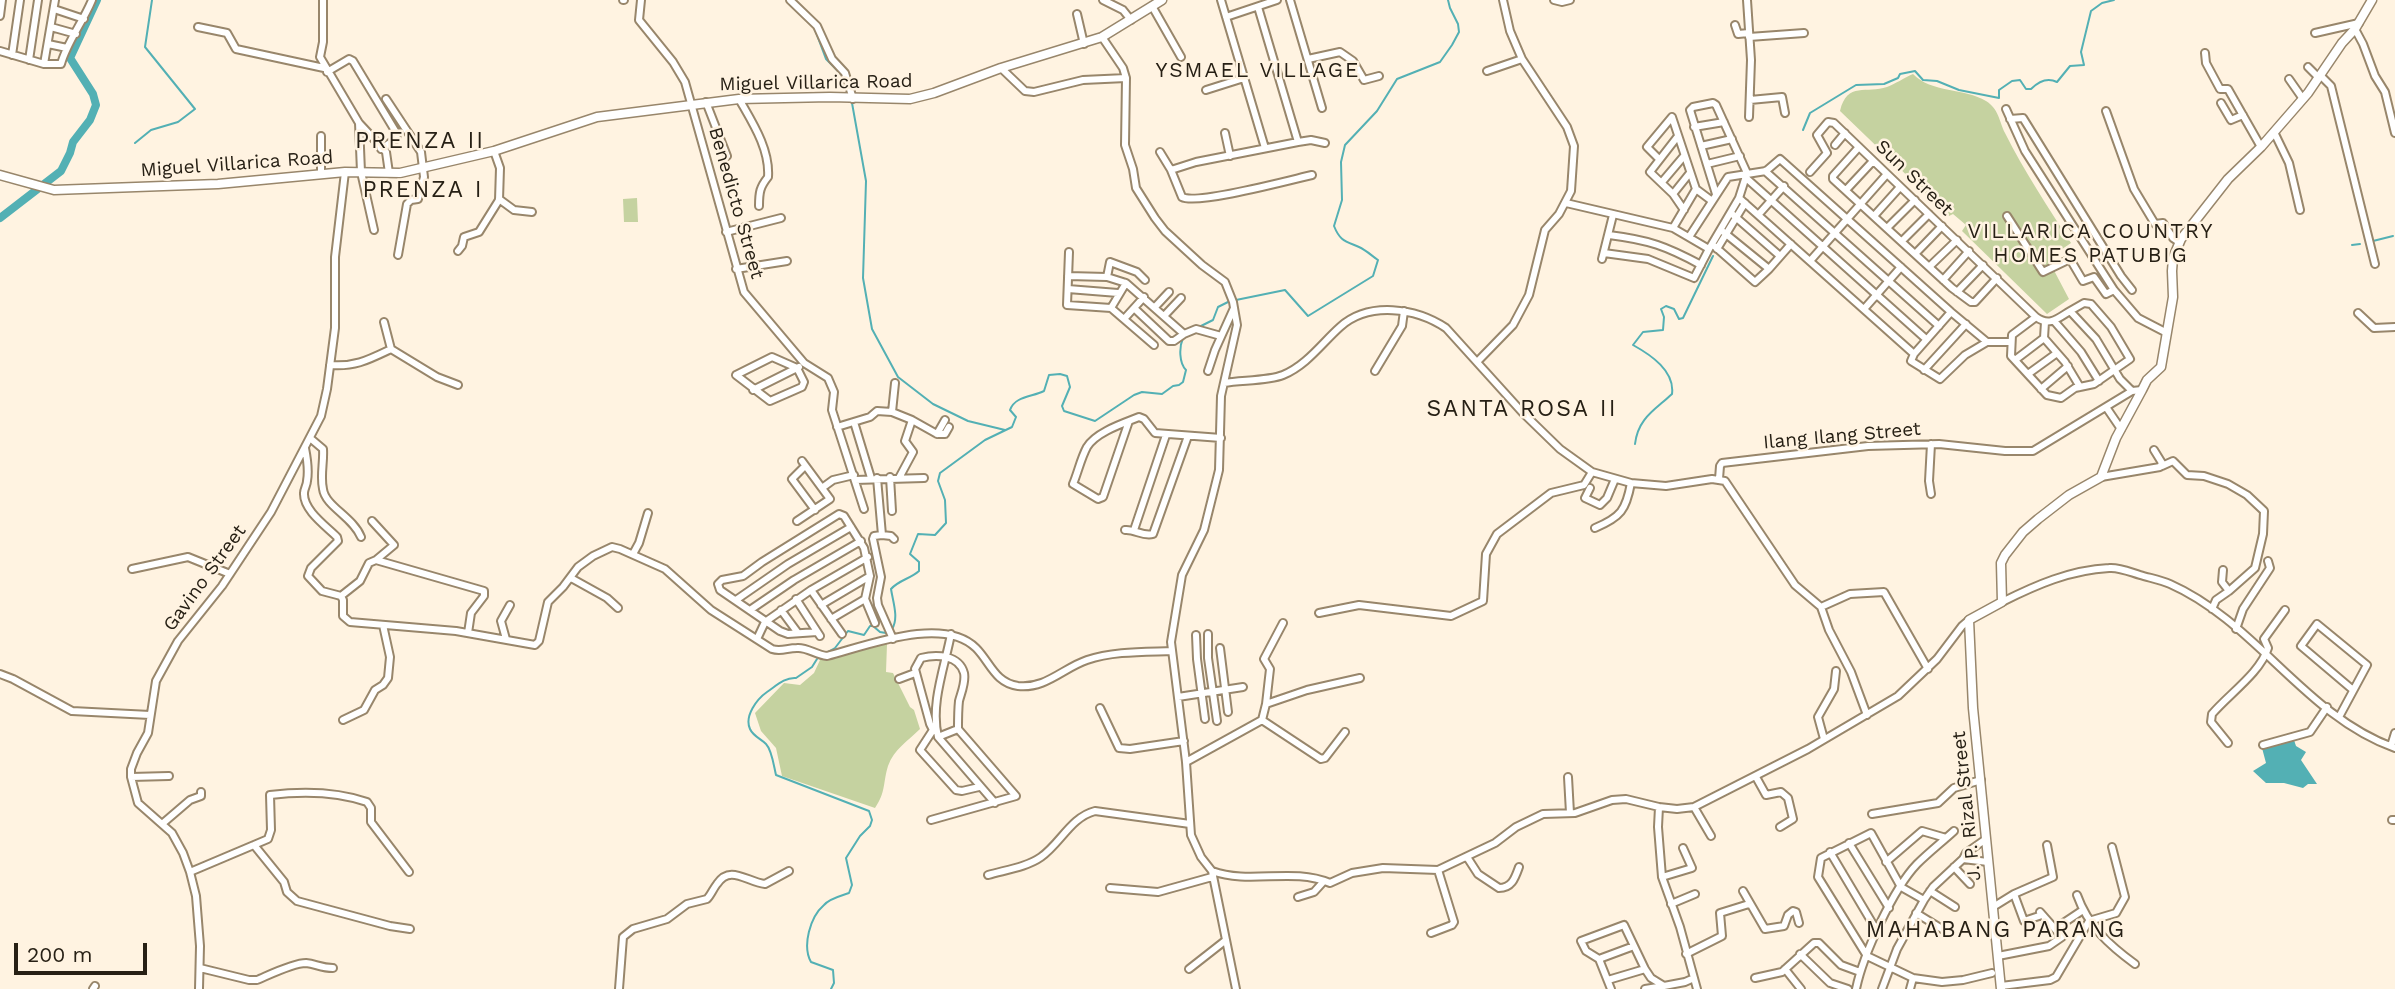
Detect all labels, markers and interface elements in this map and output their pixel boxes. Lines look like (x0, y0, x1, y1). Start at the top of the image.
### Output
district label: YSMAEL VILLAGE (1157, 58, 1359, 84)
street label: Miguel Villarica Road (719, 70, 913, 96)
street label: Benedicto Street (703, 125, 769, 281)
district label: PRENZA II (356, 127, 484, 155)
street label: Sun Street (1870, 135, 1958, 221)
street label: Miguel Villarica Road (140, 146, 334, 182)
district label: PRENZA I (363, 176, 483, 204)
district label: VILLARICA COUNTRY HOMES PATUBIG (1970, 219, 2212, 269)
district label: SANTA ROSA II (1428, 395, 1616, 423)
street label: Ilang Ilang Street (1762, 418, 1922, 454)
street label: Gavino Street (159, 520, 251, 636)
street label: J. P. Rizal Street (1948, 730, 1986, 882)
district label: MAHABANG PARANG (1868, 916, 2124, 944)
scale bar (18, 930, 150, 974)
text: 200 m (27, 942, 93, 967)

